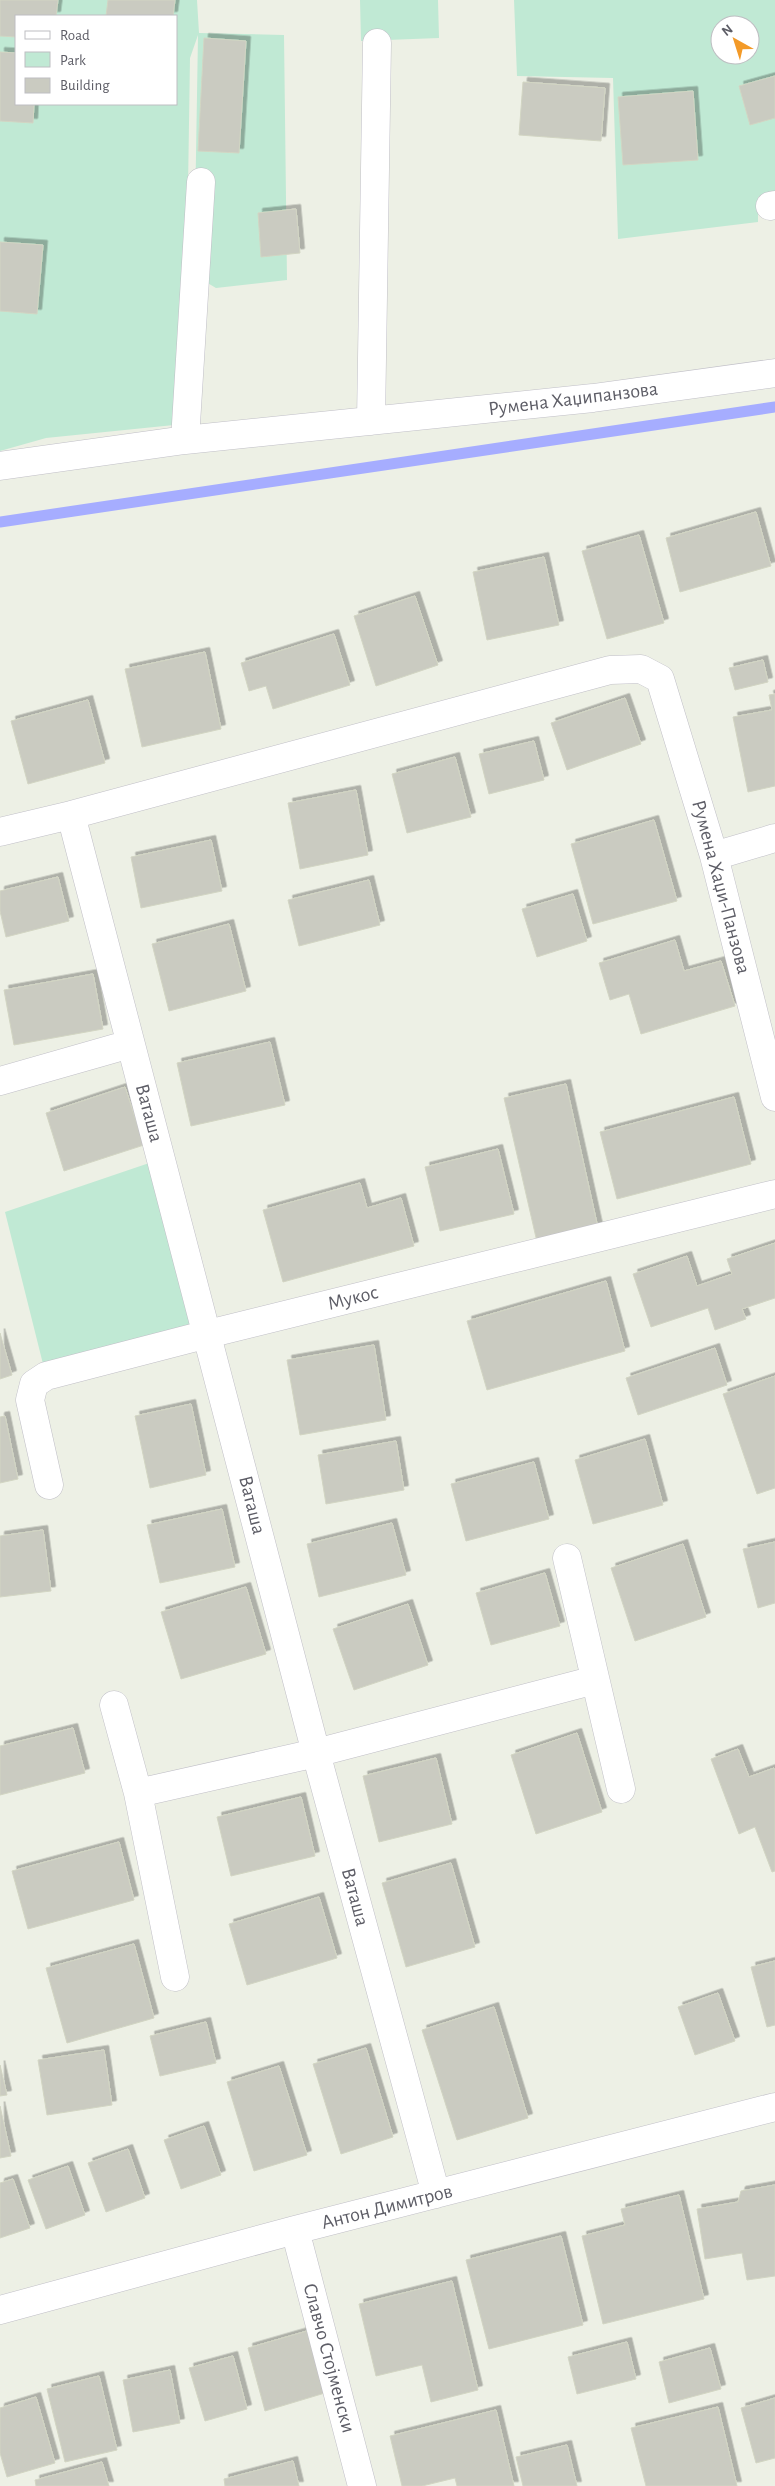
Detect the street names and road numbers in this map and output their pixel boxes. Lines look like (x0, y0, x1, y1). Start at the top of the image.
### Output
street label: Румена Хаџипанзова (487, 379, 659, 419)
street label: Румена Хаџи-Панзова (688, 798, 754, 976)
street label: Ваташа (132, 1082, 166, 1144)
street label: Мукос (326, 1282, 380, 1314)
street label: Ваташа (235, 1474, 269, 1536)
street label: Ваташа (338, 1866, 372, 1928)
street label: Антон Димитров (319, 2181, 455, 2233)
street label: Славчо Стојменски (299, 2281, 359, 2435)

